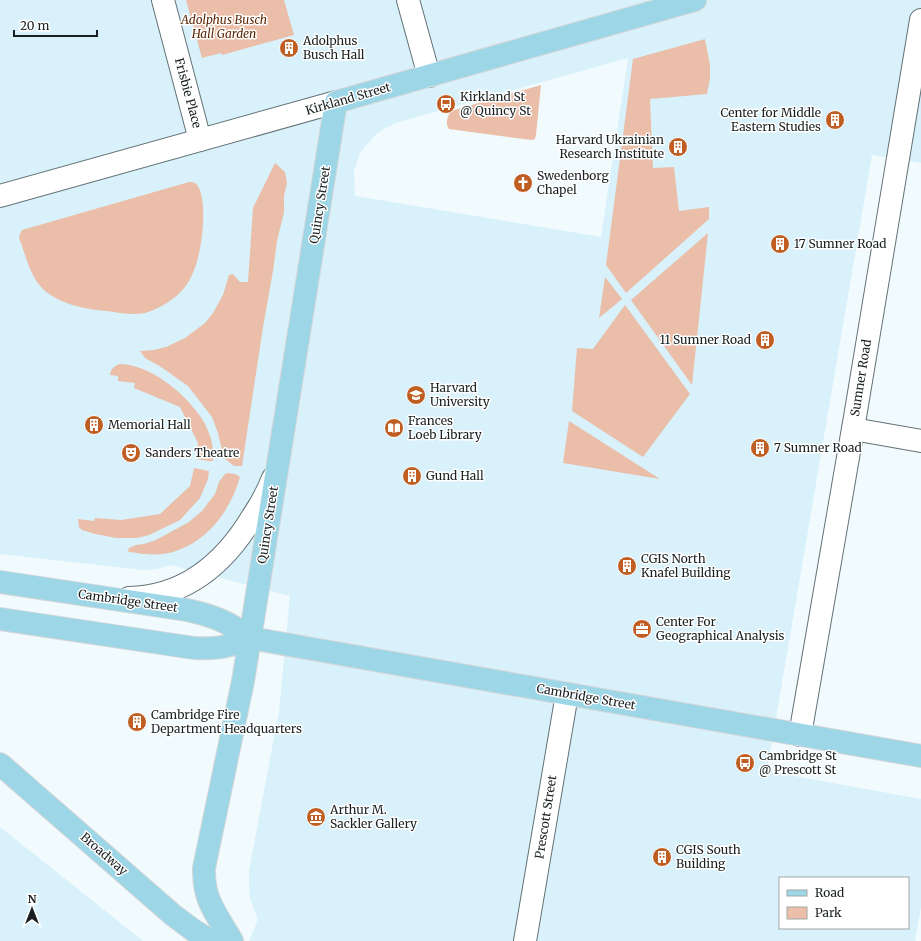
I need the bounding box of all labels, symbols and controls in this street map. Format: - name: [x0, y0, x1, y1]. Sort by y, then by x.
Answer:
- scale bar: [14, 12, 97, 38]
- park label: Adolphus Busch Hall Garden: [180, 12, 267, 41]
- text: 20 m: [20, 18, 49, 33]
- place label: Adolphus Busch Hall: [302, 33, 365, 62]
- building icon: Adolphus Busch Hall: [278, 37, 300, 59]
- street label: Frisbie Place: [172, 56, 205, 130]
- street label: Kirkland Street: [304, 79, 392, 118]
- place label: Kirkland St @ Quincy St: [460, 89, 531, 118]
- bus stop icon: Kirkland St @ Quincy St: [435, 93, 457, 115]
- place label: Center for Middle Eastern Studies: [720, 105, 821, 134]
- building icon: Center for Middle Eastern Studies: [824, 109, 846, 131]
- place label: Harvard Ukrainian Research Institute: [556, 132, 664, 161]
- building icon: Harvard Ukrainian Research Institute: [667, 136, 689, 158]
- street label: Quincy Street: [306, 165, 333, 245]
- place label: Swedenborg Chapel: [537, 168, 609, 197]
- church icon: Swedenborg Chapel: [512, 172, 534, 194]
- building icon: 17 Sumner Road: [769, 233, 791, 255]
- place label: 17 Sumner Road: [794, 236, 886, 251]
- building icon: 11 Sumner Road: [754, 329, 776, 351]
- place label: 11 Sumner Road: [660, 332, 751, 347]
- street label: Sumner Road: [847, 338, 874, 418]
- place label: Harvard University: [430, 380, 490, 409]
- school or university icon: Harvard University: [405, 384, 427, 406]
- place label: Frances Loeb Library: [408, 413, 482, 442]
- building icon: Memorial Hall: [83, 414, 105, 436]
- place label: Memorial Hall: [108, 417, 191, 432]
- library icon: Frances Loeb Library: [383, 417, 405, 439]
- building icon: 7 Sumner Road: [749, 437, 771, 459]
- place label: 7 Sumner Road: [774, 440, 862, 455]
- theatre icon: Sanders Theatre: [120, 442, 142, 464]
- place label: Sanders Theatre: [145, 445, 239, 460]
- building icon: Gund Hall: [401, 465, 423, 487]
- place label: Gund Hall: [426, 468, 484, 483]
- street label: Quincy Street: [254, 485, 281, 565]
- place label: CGIS North Knafel Building: [641, 551, 731, 580]
- building icon: CGIS North Knafel Building: [616, 555, 638, 577]
- street label: Cambridge Street: [77, 586, 179, 615]
- place label: Center For Geographical Analysis: [656, 614, 785, 643]
- office icon: Center For Geographical Analysis: [631, 618, 653, 640]
- street label: Cambridge Street: [535, 680, 637, 713]
- place label: Cambridge Fire Department Headquarters: [151, 707, 302, 736]
- building icon: Cambridge Fire Department Headquarters: [126, 711, 148, 733]
- place label: Cambridge St @ Prescott St: [759, 748, 837, 777]
- bus stop icon: Cambridge St @ Prescott St: [734, 752, 756, 774]
- street label: Prescott Street: [531, 774, 560, 860]
- place label: Arthur M. Sackler Gallery: [329, 802, 417, 831]
- museum icon: Arthur M. Sackler Gallery: [305, 806, 327, 828]
- street label: Broadway: [78, 829, 131, 878]
- place label: CGIS South Building: [676, 842, 741, 871]
- building icon: CGIS South Building: [651, 846, 673, 868]
- legend: [779, 877, 909, 929]
- text: Road: [815, 885, 844, 900]
- north arrow: [12, 889, 52, 929]
- text: N: [28, 892, 37, 906]
- text: Park: [815, 905, 842, 920]

